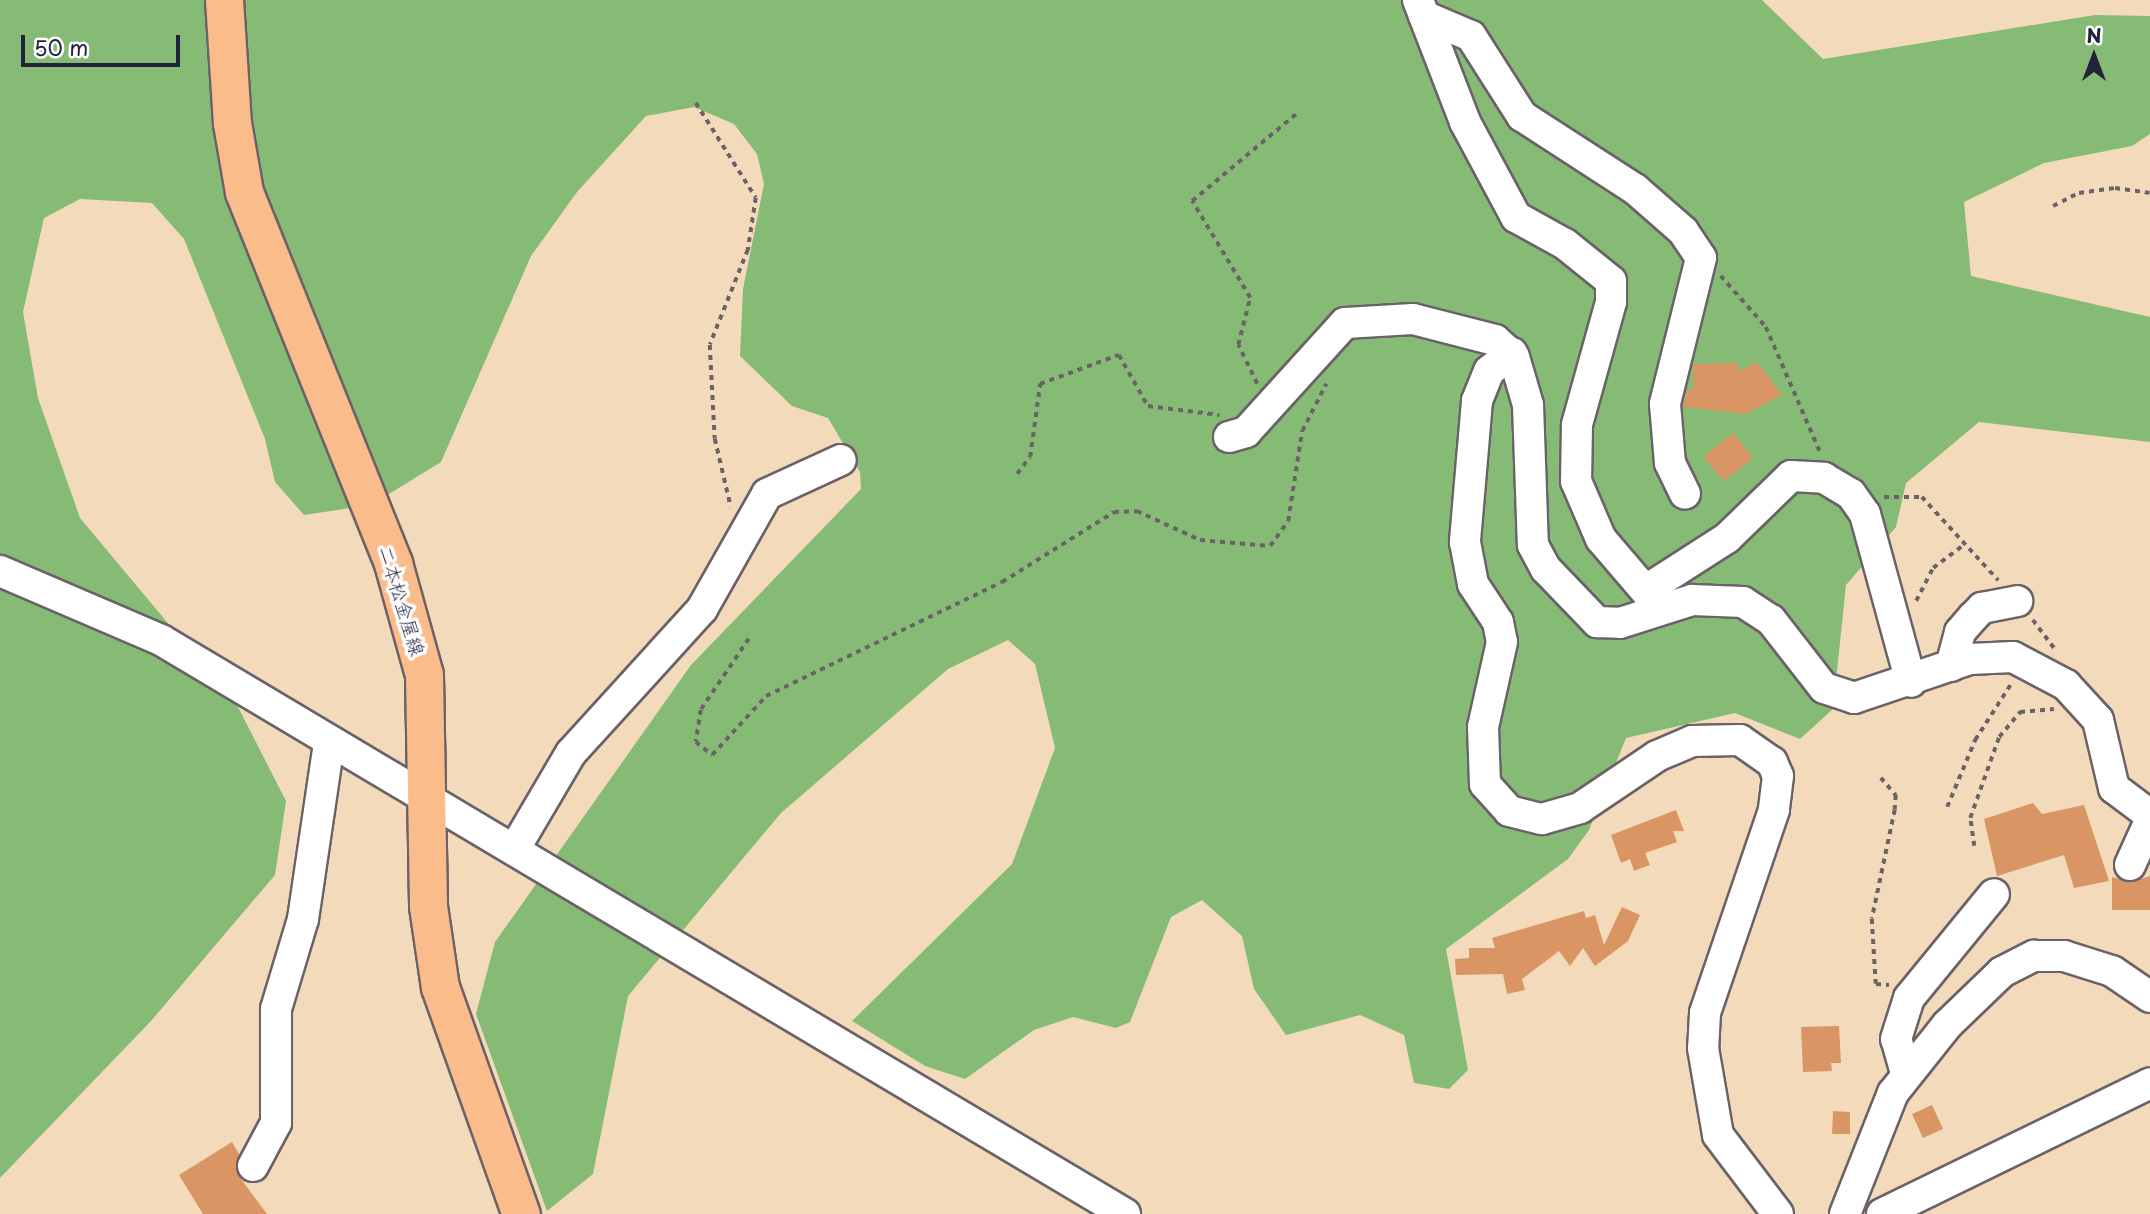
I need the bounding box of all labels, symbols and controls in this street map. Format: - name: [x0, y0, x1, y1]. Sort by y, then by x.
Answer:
- scale bar: [24, 21, 184, 65]
- north arrow: [2059, 21, 2129, 91]
- text: N: [2086, 21, 2102, 49]
- text: 50 m: [34, 31, 88, 63]
- street label: 二本松金屋線: [374, 543, 430, 659]

